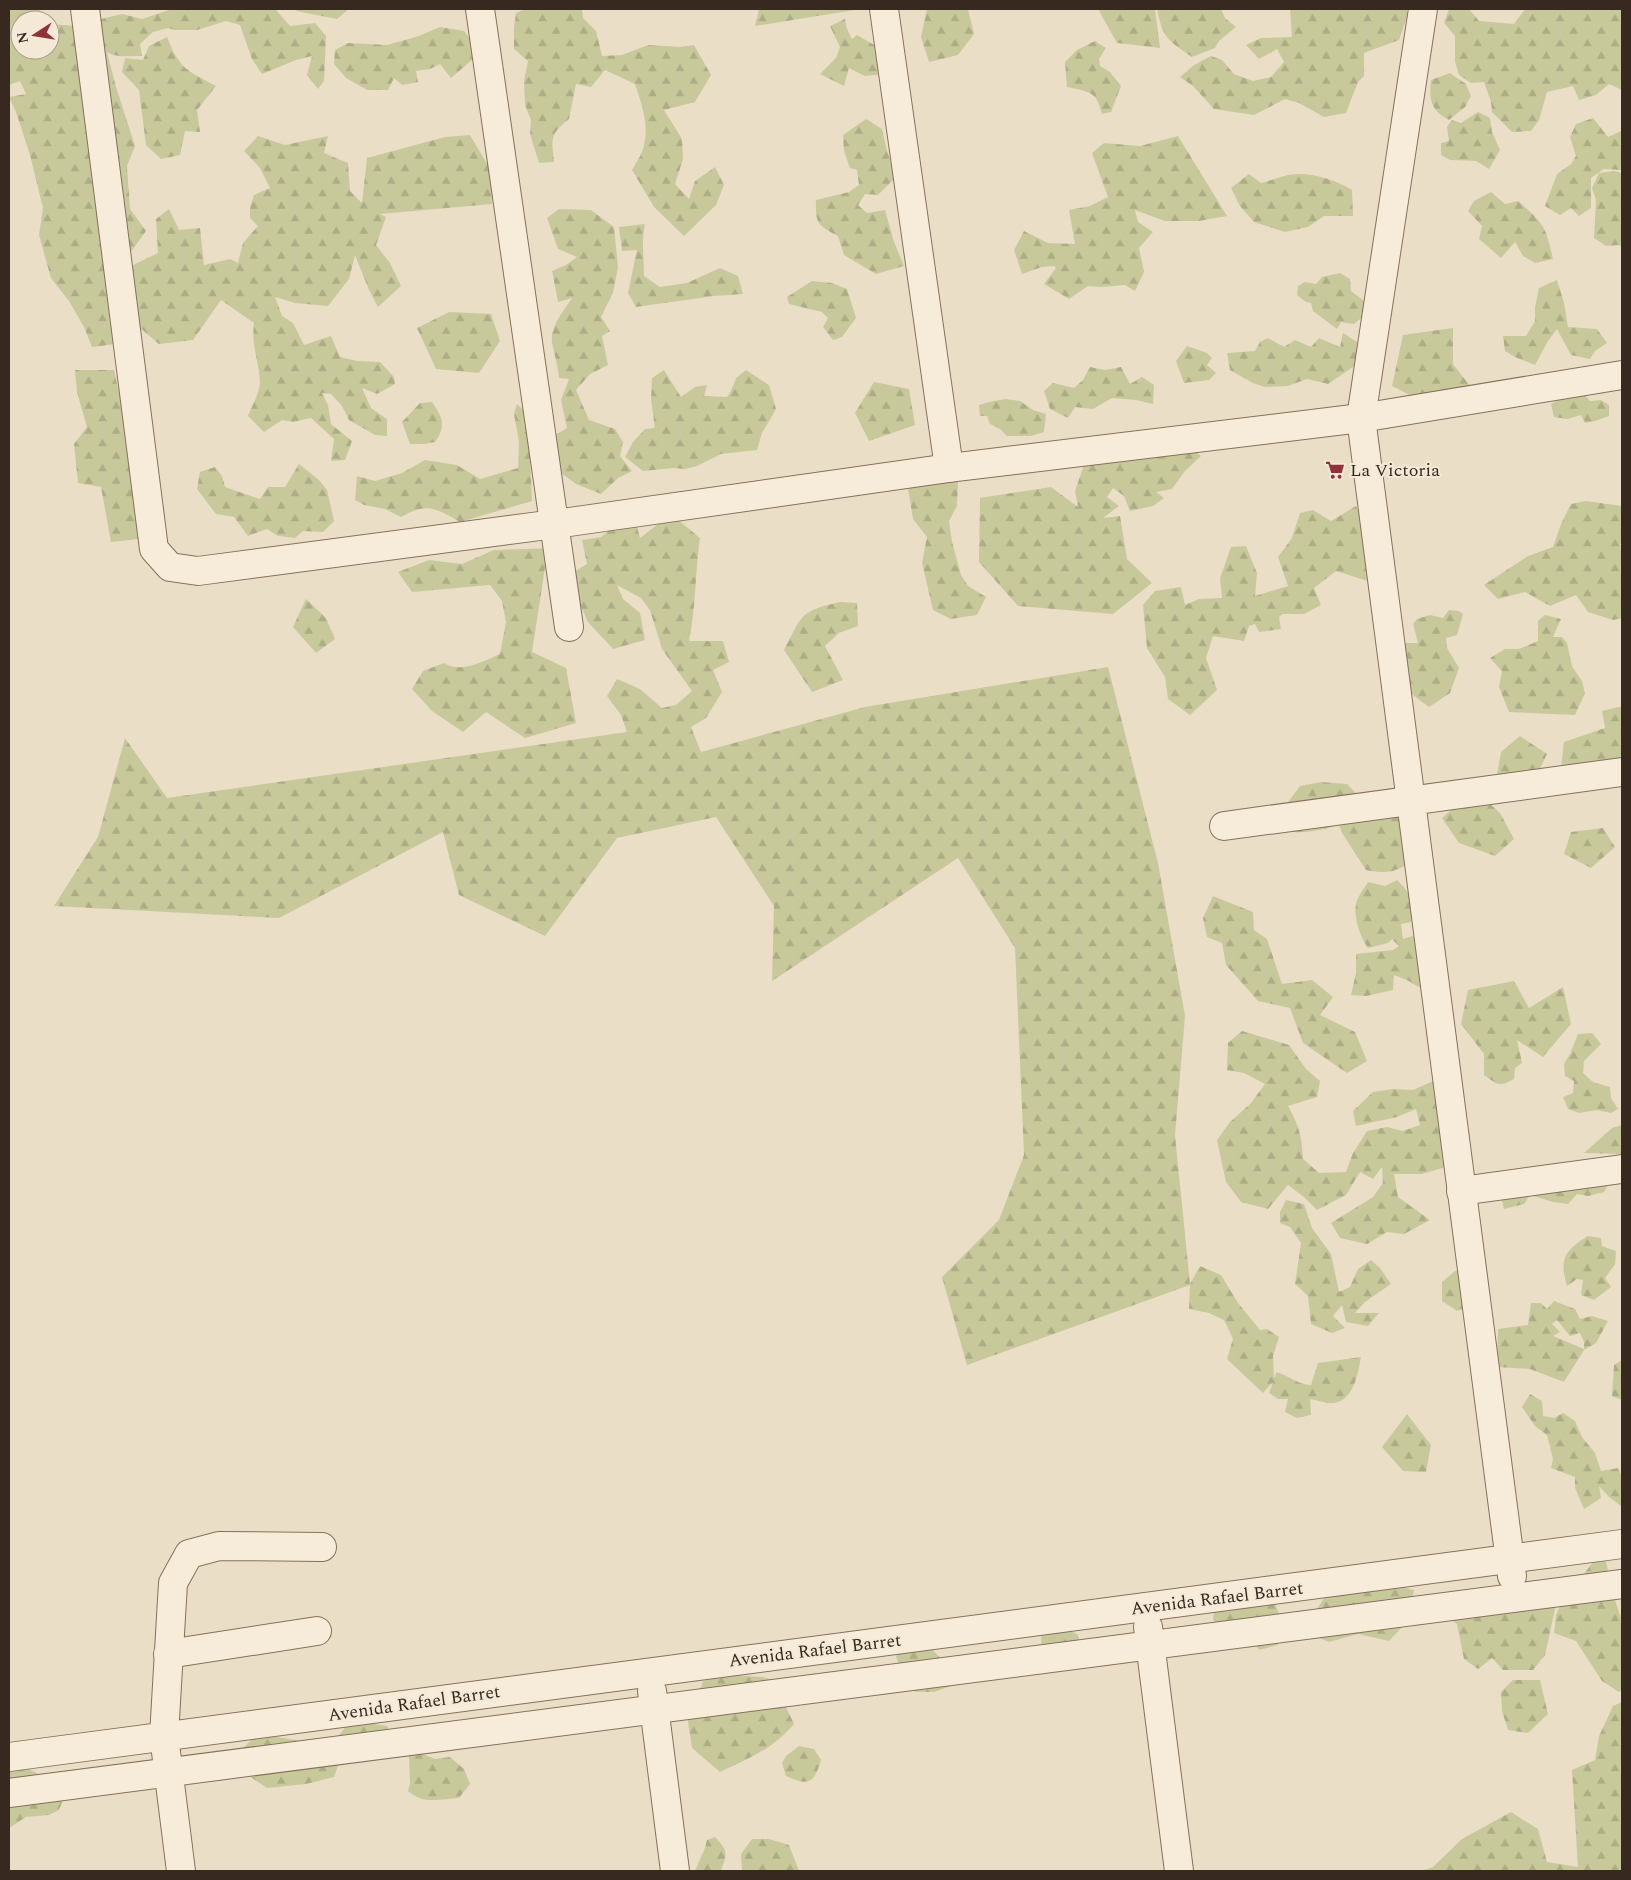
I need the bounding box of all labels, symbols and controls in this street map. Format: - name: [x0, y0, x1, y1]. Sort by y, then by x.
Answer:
- north arrow: [10, 10, 60, 60]
- text: N: [11, 30, 34, 45]
- place label: La Victoria: [1350, 457, 1440, 484]
- supermarket icon: La Victoria: [1324, 459, 1346, 481]
- street label: Avenida Rafael Barret: [1129, 1575, 1305, 1622]
- street label: Avenida Rafael Barret: [727, 1627, 903, 1674]
- street label: Avenida Rafael Barret: [326, 1678, 502, 1729]

